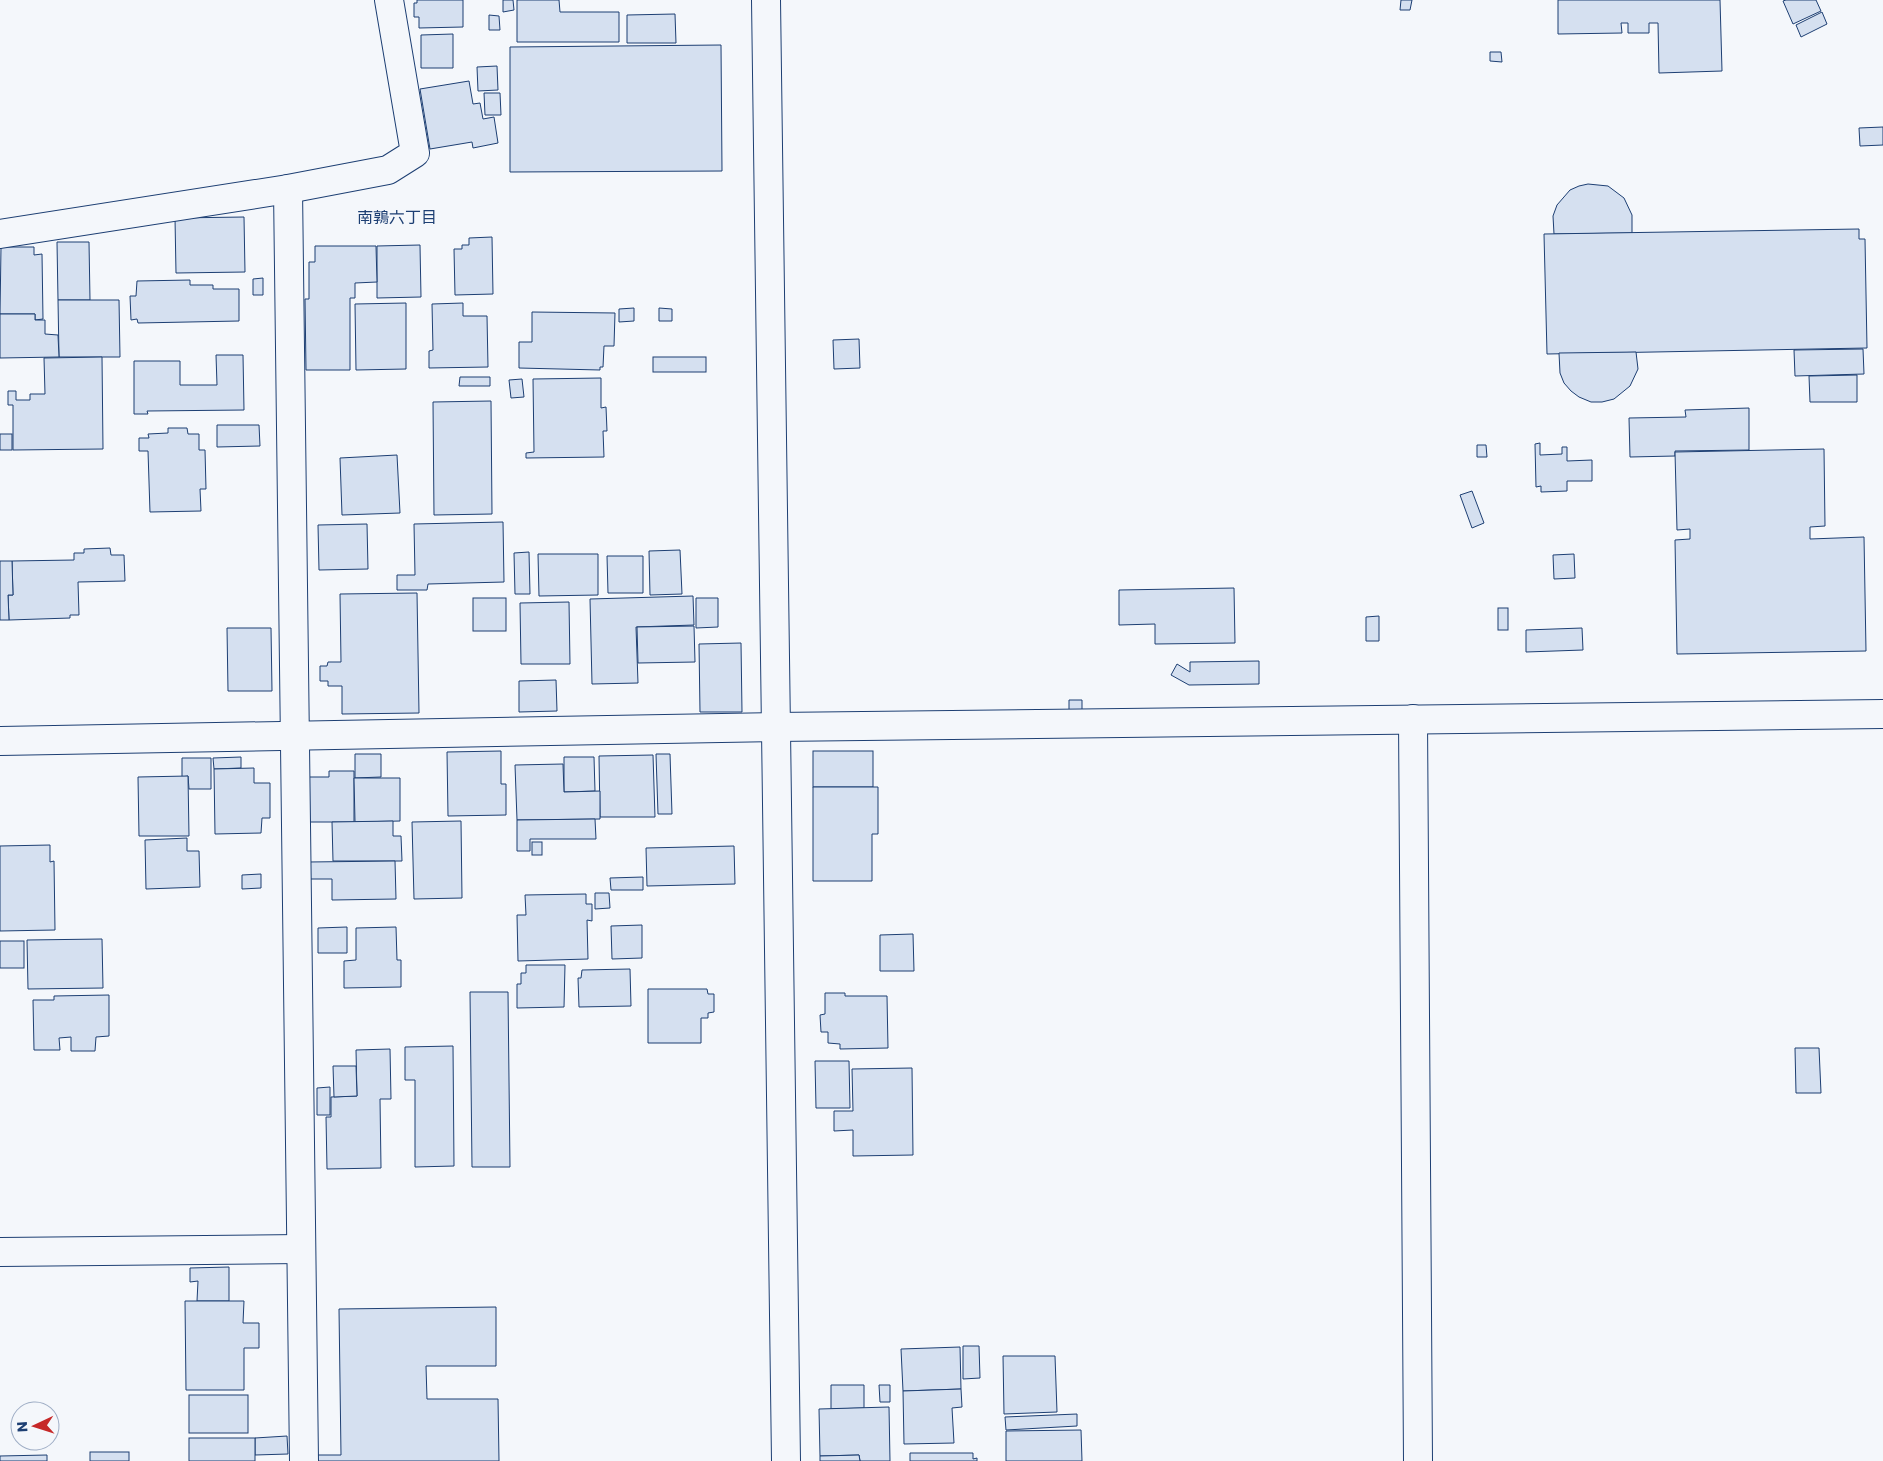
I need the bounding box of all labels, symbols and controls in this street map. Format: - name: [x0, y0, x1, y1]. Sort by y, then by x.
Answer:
- district label: 南鶉六丁目: [357, 206, 437, 229]
- north arrow: [10, 1401, 60, 1451]
- text: N: [12, 1421, 32, 1433]

